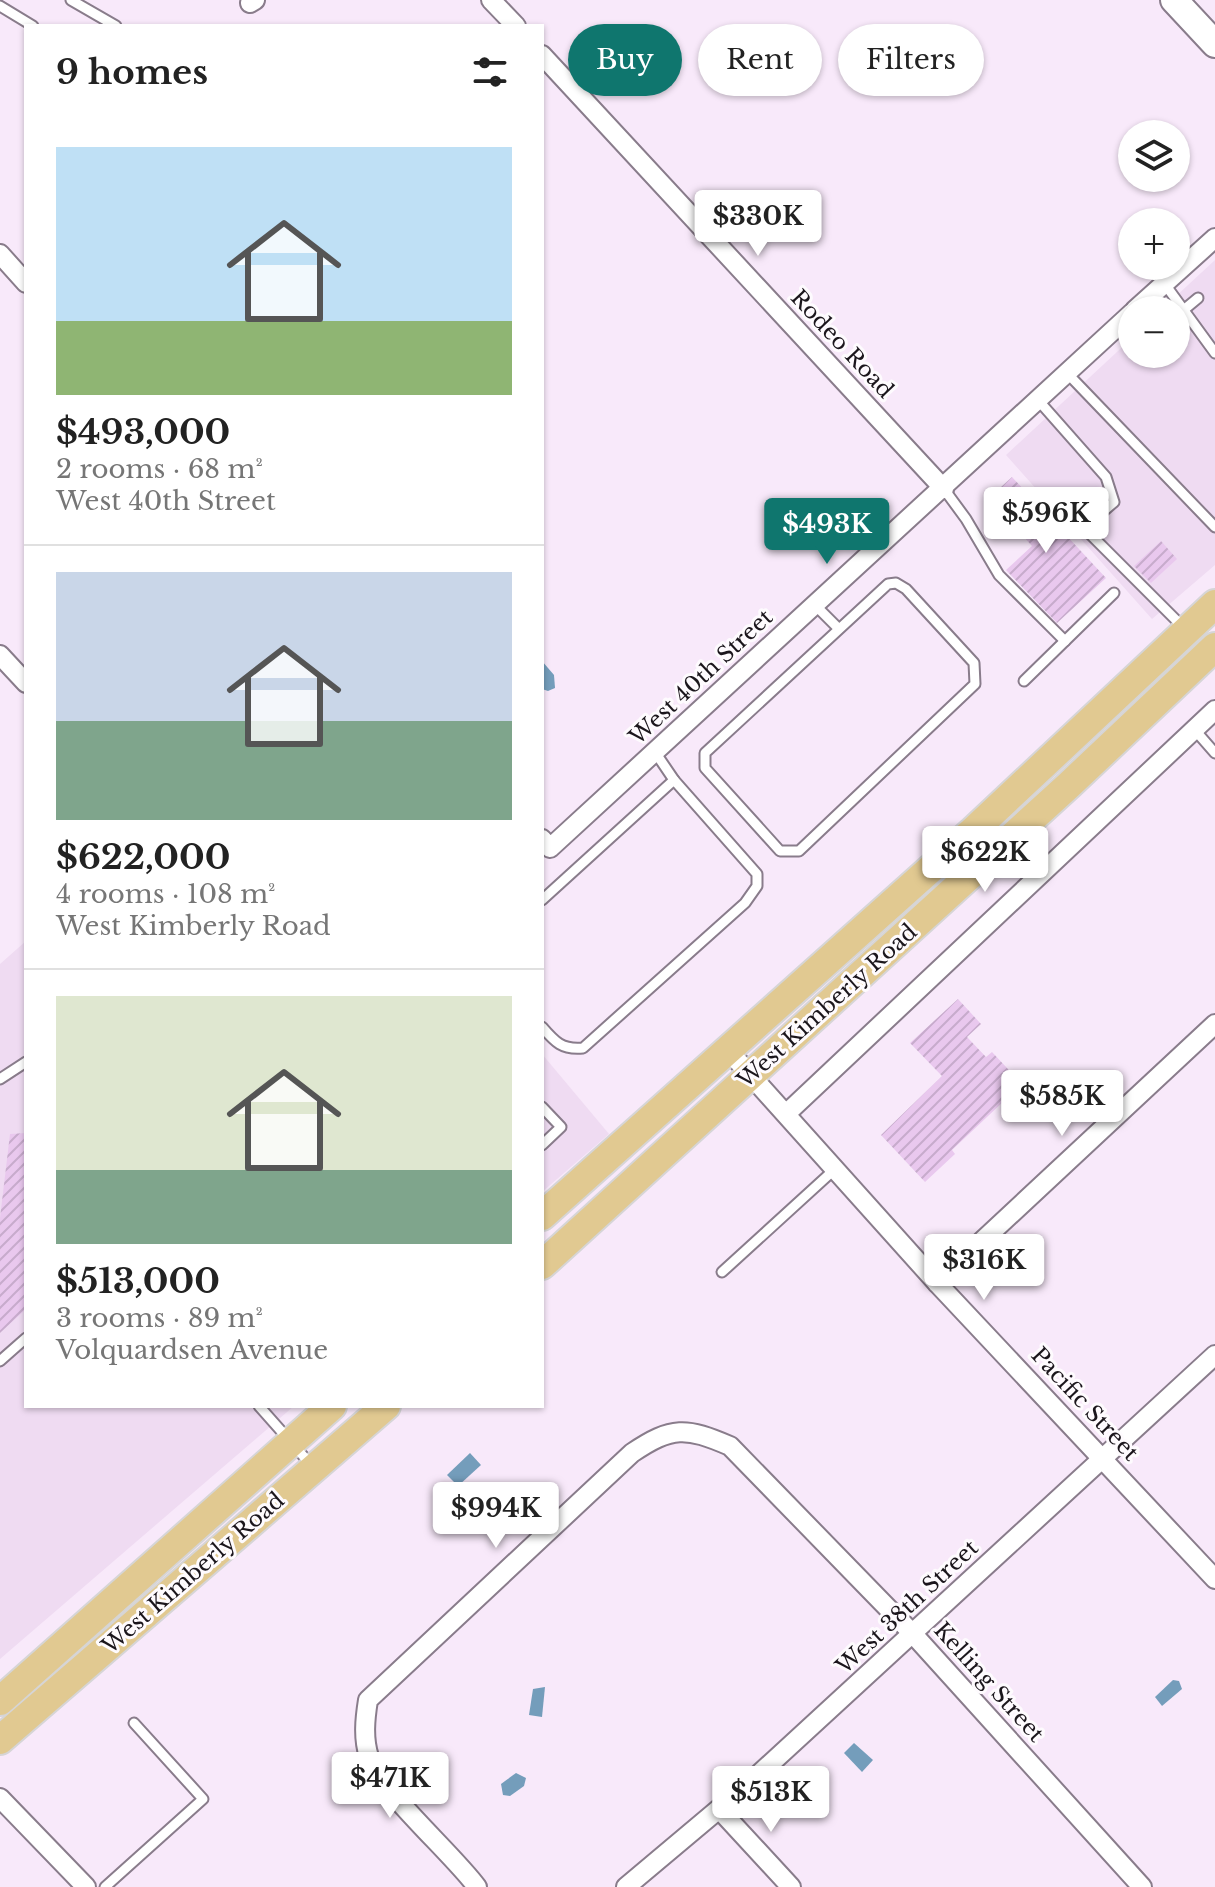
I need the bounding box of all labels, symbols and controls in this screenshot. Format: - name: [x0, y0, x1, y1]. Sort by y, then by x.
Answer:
- chip: Buy: [568, 24, 682, 96]
- chip: Rent: [698, 24, 822, 96]
- chip: Filters: [838, 24, 984, 96]
- icon: filters: [468, 50, 512, 94]
- text: 9 homes: [56, 51, 208, 93]
- map controls: [1118, 120, 1190, 368]
- button: layers: [1118, 120, 1190, 192]
- pin: $330K: [702, 190, 814, 258]
- icon: home: [212, 199, 356, 343]
- text: $330K: [713, 200, 803, 232]
- button: +: [1118, 208, 1190, 280]
- street label: Rodeo Road: [785, 284, 899, 404]
- button: −: [1118, 296, 1190, 368]
- text: $493,000: [56, 411, 230, 453]
- text: 2 rooms · 68 m²: [56, 453, 263, 485]
- text: West 40th Street: [56, 485, 276, 517]
- pin: $596K: [990, 487, 1102, 555]
- text: $596K: [1002, 497, 1090, 529]
- pin: $493K: [771, 498, 883, 566]
- text: $493K: [782, 508, 872, 540]
- street label: West 40th Street: [623, 603, 779, 751]
- icon: home: [212, 624, 356, 768]
- pin: $622K: [929, 826, 1041, 894]
- text: $622,000: [56, 836, 230, 878]
- text: $622K: [940, 836, 1030, 868]
- text: 4 rooms · 108 m²: [56, 878, 276, 910]
- text: West Kimberly Road: [56, 910, 331, 942]
- street label: West Kimberly Road: [731, 918, 922, 1094]
- icon: home: [212, 1048, 356, 1192]
- pin: $585K: [1006, 1070, 1118, 1138]
- text: $585K: [1019, 1080, 1105, 1112]
- pin: $316K: [928, 1234, 1040, 1302]
- text: $316K: [942, 1244, 1026, 1276]
- text: $513,000: [56, 1260, 220, 1302]
- text: 3 rooms · 89 m²: [56, 1302, 263, 1334]
- text: Volquardsen Avenue: [56, 1334, 328, 1366]
- street label: Pacific Street: [1026, 1342, 1145, 1467]
- pin: $994K: [440, 1482, 552, 1550]
- street label: West Kimberly Road: [96, 1486, 290, 1660]
- text: $994K: [451, 1492, 541, 1524]
- street label: West 38th Street: [830, 1534, 984, 1680]
- street label: Kelling Street: [928, 1617, 1050, 1748]
- pin: $471K: [334, 1752, 446, 1820]
- text: $471K: [350, 1762, 430, 1794]
- pin: $513K: [715, 1766, 827, 1834]
- text: $513K: [730, 1776, 812, 1808]

